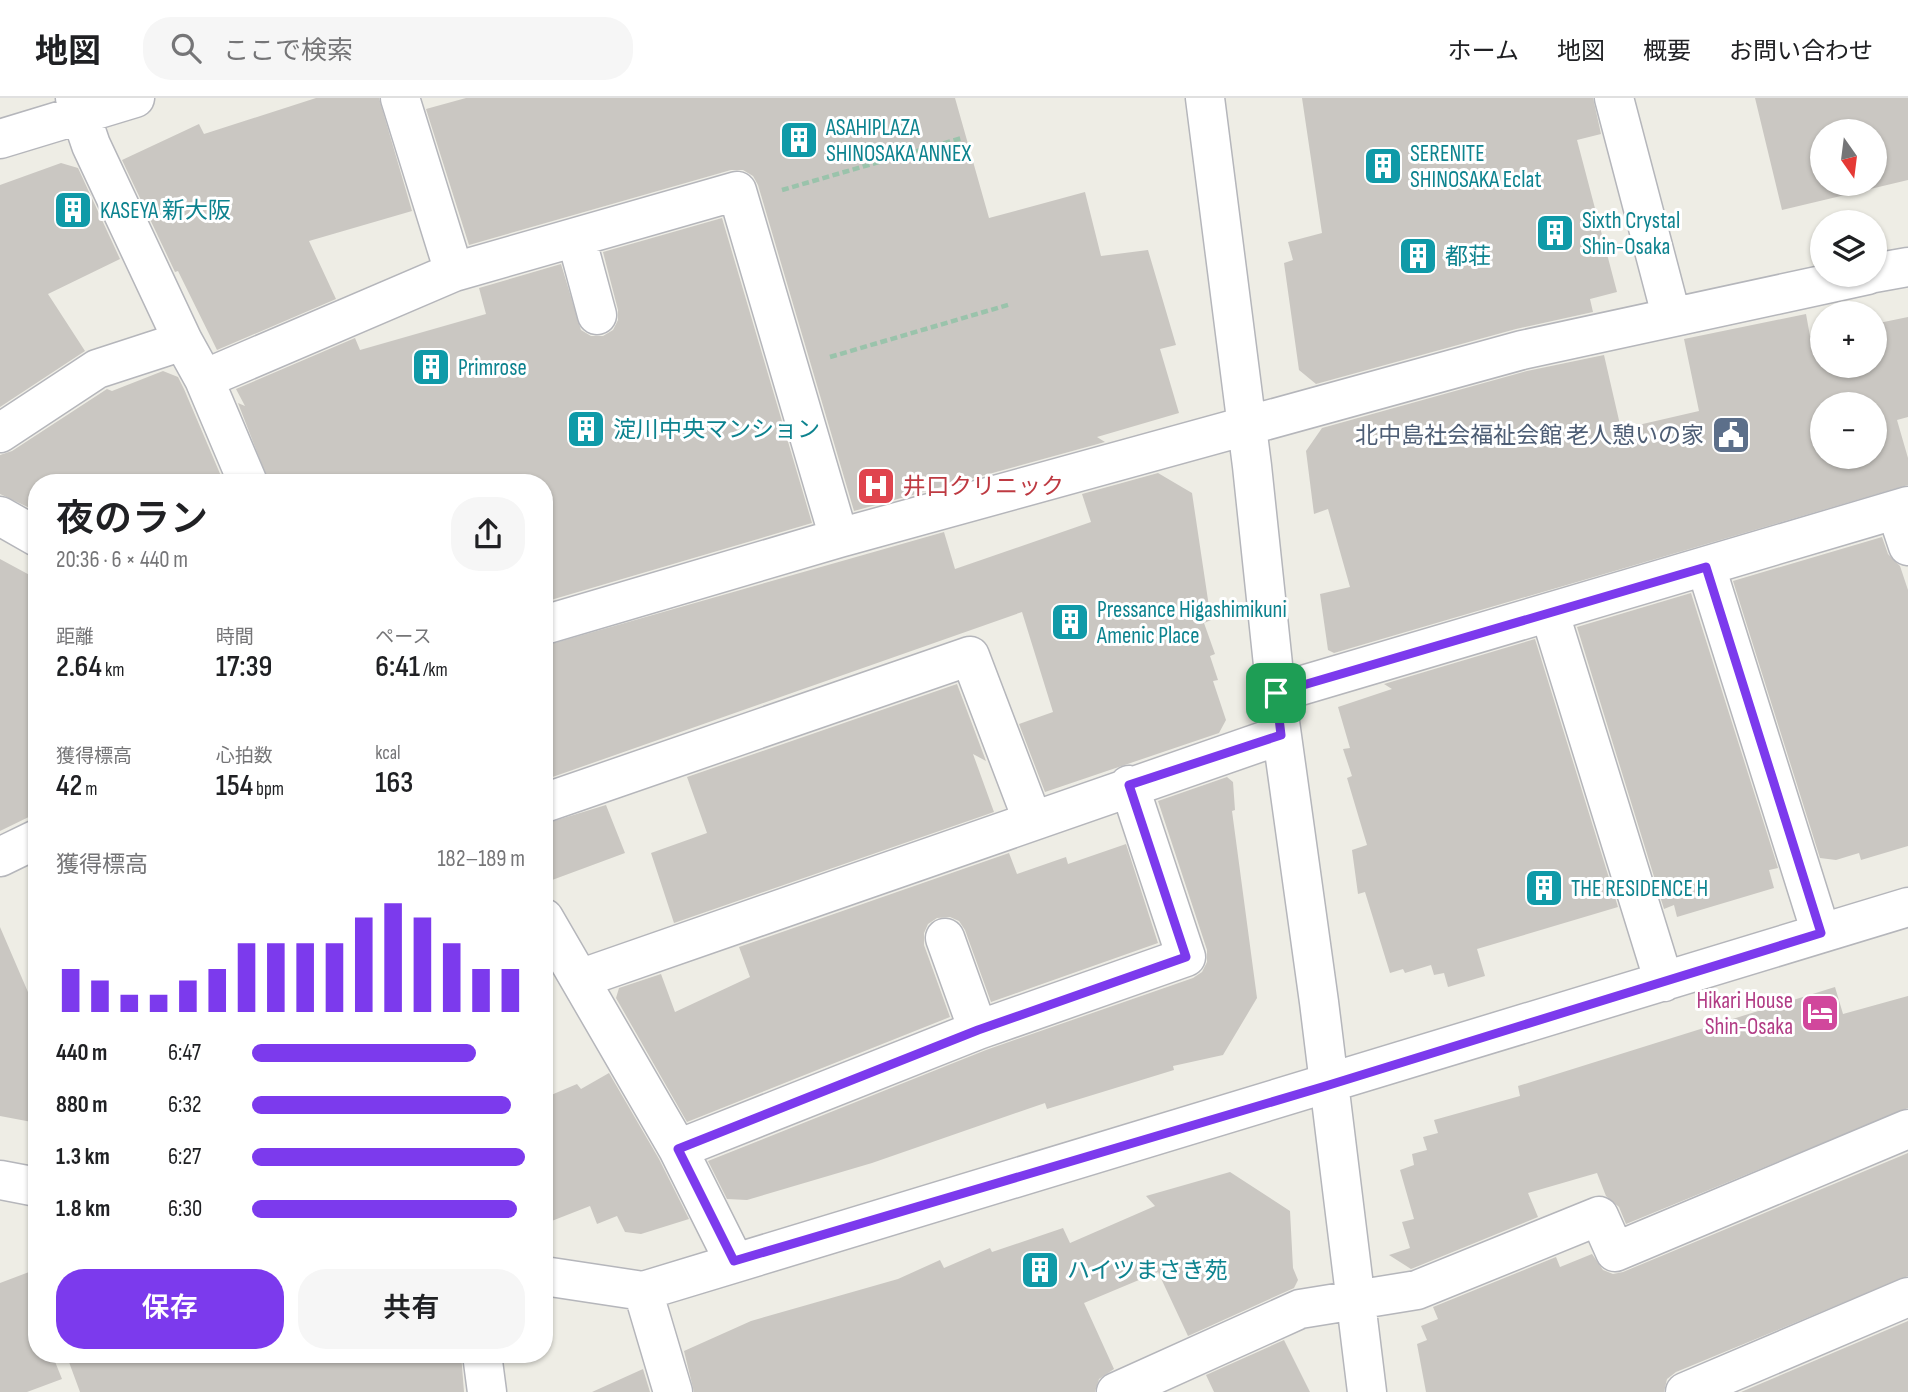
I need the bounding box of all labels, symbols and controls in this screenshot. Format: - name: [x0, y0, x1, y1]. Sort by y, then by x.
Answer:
- search box: [143, 17, 633, 80]
- icon: search: [167, 29, 205, 67]
- text: 地図: [35, 32, 101, 72]
- text: ここで検索: [223, 36, 353, 67]
- text: ホーム: [1448, 37, 1519, 66]
- text: 地図: [1557, 37, 1605, 66]
- text: 概要: [1643, 37, 1691, 66]
- text: お問い合わせ: [1729, 37, 1873, 66]
- place label: ASAHIPLAZA SHINOSAKA ANNEX: [825, 114, 972, 168]
- building icon: ASAHIPLAZA SHINOSAKA ANNEX: [778, 119, 820, 161]
- north arrow: [1810, 119, 1886, 196]
- map controls: [1810, 119, 1887, 469]
- place label: SERENITE SHINOSAKA Eclat: [1410, 140, 1541, 194]
- building icon: SERENITE SHINOSAKA Eclat: [1362, 145, 1404, 187]
- building icon: KASEYA 新大阪: [52, 189, 94, 231]
- place label: KASEYA 新大阪: [100, 197, 231, 225]
- place label: Sixth Crystal Shin-Osaka: [1582, 207, 1680, 261]
- button: layers: [1810, 210, 1887, 287]
- building icon: Sixth Crystal Shin-Osaka: [1534, 212, 1576, 254]
- building icon: 都荘: [1397, 235, 1439, 277]
- place label: 都荘: [1445, 243, 1491, 271]
- button: +: [1810, 301, 1887, 378]
- building icon: Primrose: [410, 346, 452, 388]
- place label: Primrose: [458, 354, 527, 382]
- button: −: [1810, 392, 1887, 469]
- building icon: 淀川中央マンション: [565, 408, 607, 450]
- public building icon: 北中島社会福祉会館 老人憩いの家: [1710, 414, 1752, 456]
- place label: 淀川中央マンション: [613, 416, 820, 444]
- place label: 北中島社会福祉会館 老人憩いの家: [1355, 422, 1704, 450]
- hospital icon: 井口クリニック: [855, 465, 897, 507]
- place label: 井口クリニック: [903, 473, 1064, 501]
- text: 夜のラン: [56, 497, 208, 542]
- button: share: [451, 497, 525, 571]
- text: 20:36 · 6 × 440 m: [56, 546, 188, 574]
- place label: Pressance Higashimikuni Amenic Place: [1096, 596, 1287, 650]
- building icon: Pressance Higashimikuni Amenic Place: [1049, 601, 1091, 643]
- text: 距離: [56, 626, 94, 649]
- text: 時間: [216, 626, 254, 649]
- text: ペース: [375, 626, 431, 649]
- text: 2.64: [56, 649, 102, 685]
- text: 17:39: [216, 649, 272, 685]
- text: 6:41: [375, 649, 420, 685]
- text: km: [102, 659, 125, 682]
- text: /km: [420, 659, 448, 682]
- pin: [1246, 663, 1306, 723]
- icon: arrive: [1257, 674, 1295, 712]
- text: kcal: [375, 742, 400, 765]
- text: 獲得標高: [56, 745, 132, 768]
- text: 心拍数: [216, 745, 273, 768]
- text: 163: [375, 765, 413, 801]
- text: 42: [56, 768, 82, 804]
- text: 154: [216, 768, 253, 804]
- text: m: [82, 778, 98, 801]
- text: bpm: [253, 778, 284, 801]
- text: 182–189 m: [438, 845, 525, 873]
- text: 獲得標高: [56, 851, 148, 879]
- building icon: THE RESIDENCE H: [1523, 867, 1565, 909]
- place label: THE RESIDENCE H: [1571, 875, 1708, 903]
- place label: Hikari House Shin-Osaka: [1697, 987, 1793, 1041]
- hotel icon: Hikari House Shin-Osaka: [1799, 992, 1841, 1034]
- text: 440 m: [56, 1039, 107, 1067]
- text: 6:47: [168, 1039, 201, 1067]
- text: 880 m: [56, 1091, 108, 1119]
- text: 6:32: [168, 1091, 202, 1119]
- text: 1.3 km: [56, 1143, 110, 1171]
- text: 6:27: [168, 1143, 201, 1171]
- text: 1.8 km: [56, 1195, 110, 1223]
- text: 6:30: [168, 1195, 202, 1223]
- building icon: ハイツまさき苑: [1019, 1249, 1061, 1291]
- place label: ハイツまさき苑: [1067, 1257, 1228, 1285]
- button: 保存: [56, 1269, 284, 1349]
- button: 共有: [298, 1269, 525, 1349]

